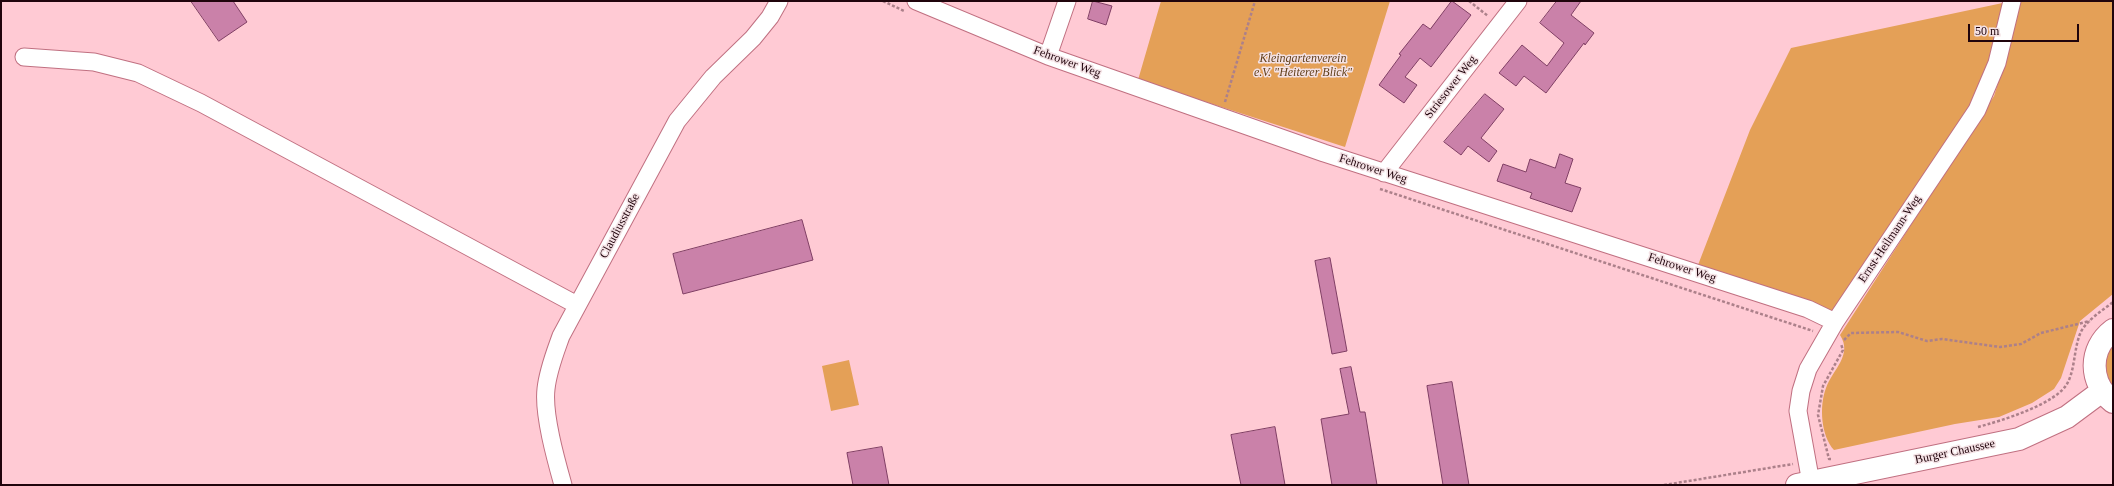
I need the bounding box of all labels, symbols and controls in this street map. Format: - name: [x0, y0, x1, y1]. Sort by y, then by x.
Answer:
- scale bar: [1970, 16, 2081, 42]
- text: 50 m: [1975, 24, 1999, 38]
- street label: Fehrower Weg: [1031, 43, 1103, 81]
- park label: Kleingartenverein e.V. "Heiterer Blick": [1254, 52, 1352, 80]
- street label: Striesower Weg: [1422, 53, 1480, 121]
- street label: Fehrower Weg: [1337, 151, 1409, 187]
- street label: Claudiusstraße: [597, 191, 643, 261]
- street label: Ernst-Heilmann-Weg: [1855, 193, 1925, 285]
- street label: Fehrower Weg: [1646, 250, 1718, 286]
- street label: Burger Chaussee: [1914, 436, 1996, 468]

